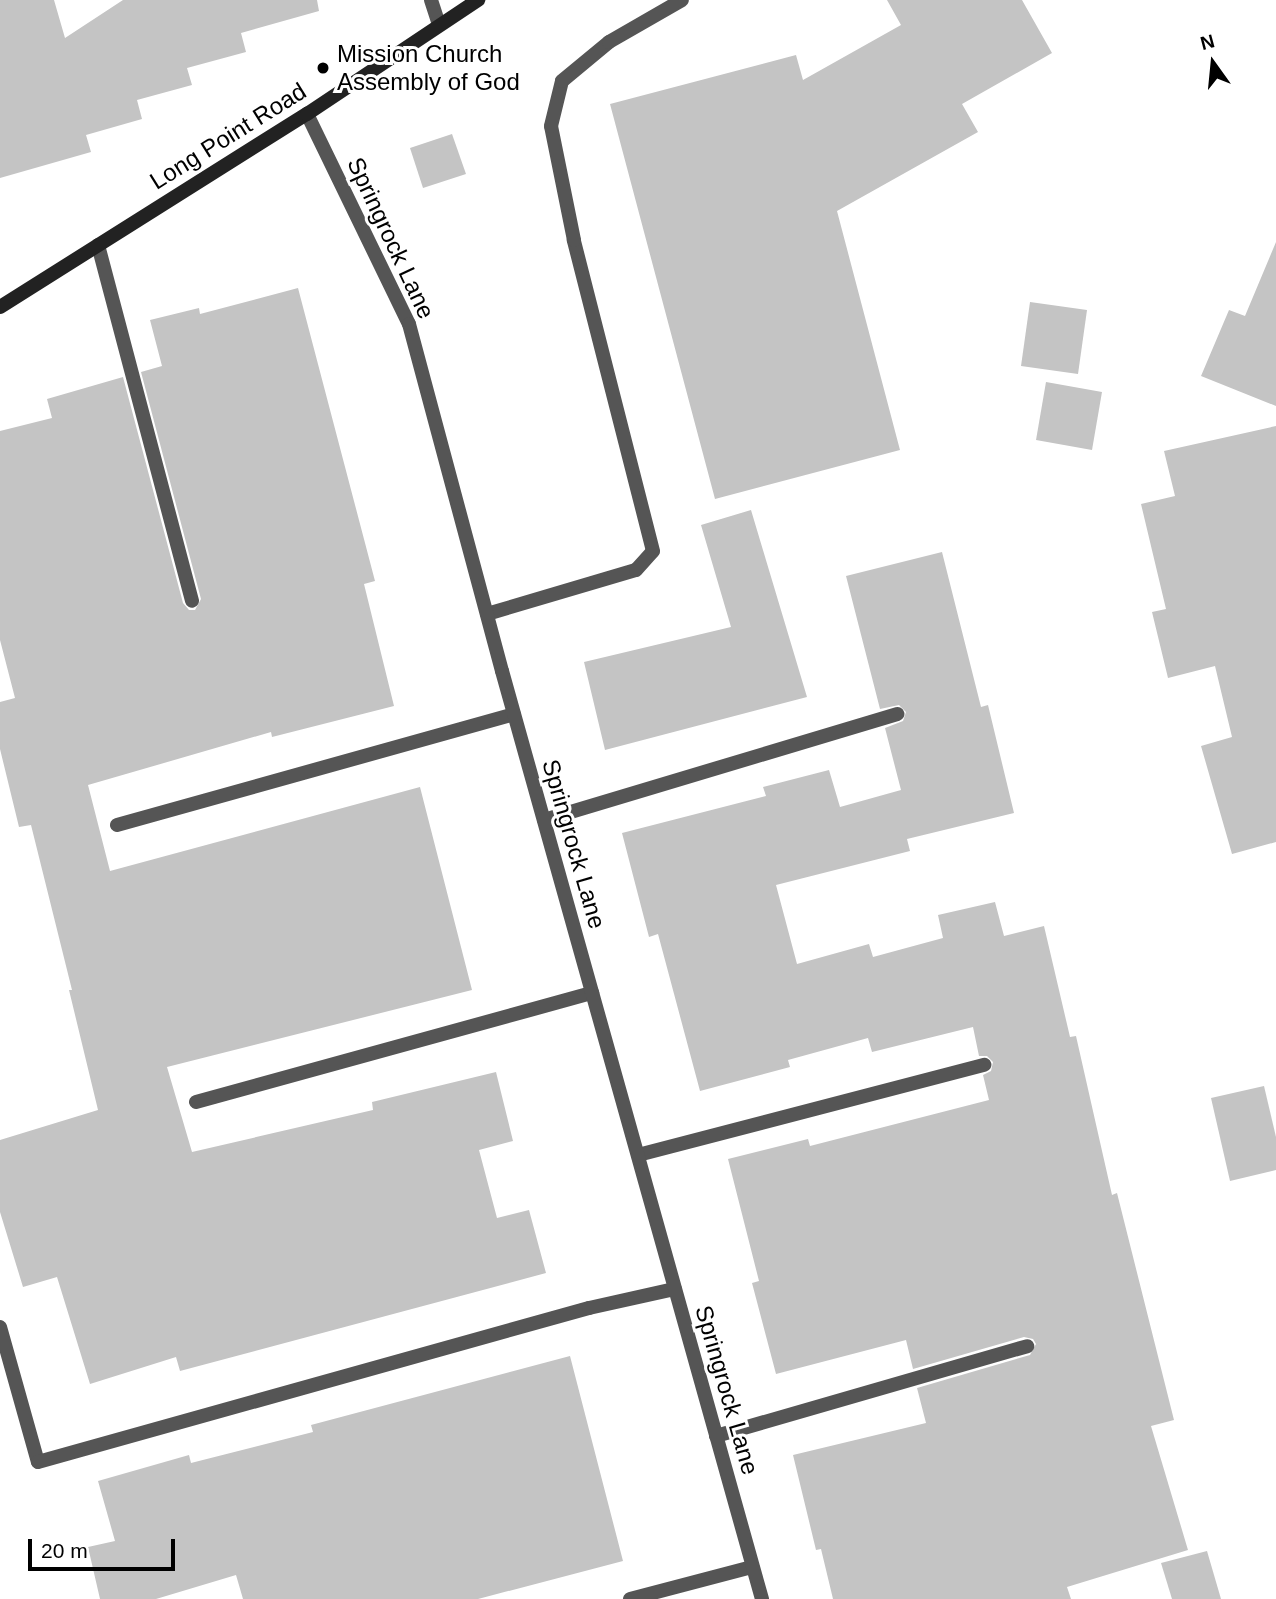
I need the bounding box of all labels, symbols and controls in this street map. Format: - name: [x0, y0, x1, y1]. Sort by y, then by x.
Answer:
- north arrow: [1178, 28, 1248, 98]
- text: N: [1198, 30, 1217, 54]
- place label: Mission Church Assembly of God: [337, 40, 520, 96]
- marker: Mission Church Assembly of God: [315, 60, 331, 76]
- street label: Long Point Road: [145, 76, 311, 196]
- street label: Springrock Lane: [341, 153, 441, 323]
- street label: Springrock Lane: [536, 756, 612, 932]
- street label: Springrock Lane: [689, 1302, 765, 1478]
- scale bar: [32, 1526, 178, 1570]
- text: 20 m: [41, 1539, 88, 1562]

